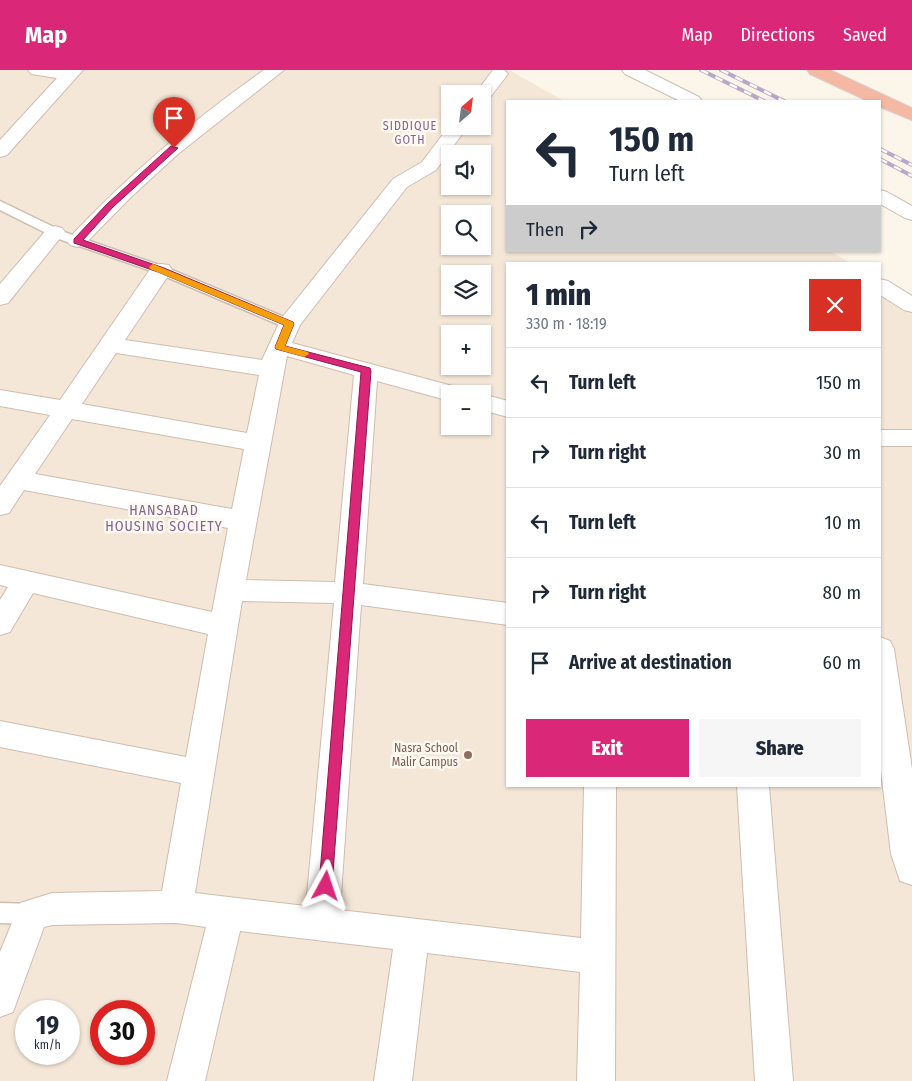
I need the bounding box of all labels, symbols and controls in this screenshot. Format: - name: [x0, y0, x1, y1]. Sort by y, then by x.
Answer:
- text: Map: [25, 21, 67, 49]
- text: Map: [681, 24, 713, 46]
- text: Directions: [741, 24, 815, 46]
- text: Saved: [843, 24, 887, 46]
- north arrow: [441, 85, 491, 135]
- map controls: [441, 85, 491, 435]
- pin: [153, 97, 195, 148]
- icon: arrive: [160, 104, 188, 132]
- text: 150 m: [609, 118, 694, 160]
- district label: SIDDIQUE GOTH: [383, 119, 437, 147]
- icon: left: [526, 120, 591, 185]
- button: sound: [441, 145, 491, 195]
- text: Turn left: [609, 160, 685, 187]
- button: search: [441, 205, 491, 255]
- icon: right: [574, 215, 602, 243]
- text: Then: [526, 218, 564, 241]
- button: layers: [441, 265, 491, 315]
- text: 1 min: [526, 277, 591, 313]
- button: close: [809, 279, 861, 331]
- text: 330 m · 18:19: [526, 314, 607, 333]
- button: +: [441, 325, 491, 375]
- icon: left: [526, 369, 554, 397]
- text: Turn left: [569, 371, 636, 394]
- text: 150 m: [816, 371, 861, 394]
- button: −: [441, 385, 491, 435]
- icon: right: [526, 439, 554, 467]
- text: Turn right: [569, 441, 646, 464]
- text: 30 m: [823, 441, 861, 464]
- district label: HANSABAD HOUSING SOCIETY: [105, 502, 223, 535]
- icon: left: [526, 509, 554, 537]
- text: Turn left: [569, 511, 636, 534]
- text: 10 m: [825, 511, 861, 534]
- icon: right: [526, 579, 554, 607]
- text: Turn right: [569, 581, 646, 604]
- text: 80 m: [823, 581, 861, 604]
- icon: arrive: [526, 649, 554, 677]
- text: Arrive at destination: [569, 651, 732, 674]
- text: 60 m: [823, 651, 861, 674]
- button: Exit: [526, 719, 689, 777]
- button: Share: [699, 719, 861, 777]
- place label: Nasra School Malir Campus: [392, 741, 458, 769]
- marker: Nasra School Malir Campus: [462, 749, 474, 761]
- position arrow: [299, 859, 351, 911]
- speed limit sign: 30: [90, 1000, 155, 1065]
- text: 19: [36, 1011, 59, 1041]
- text: km/h: [34, 1038, 61, 1052]

